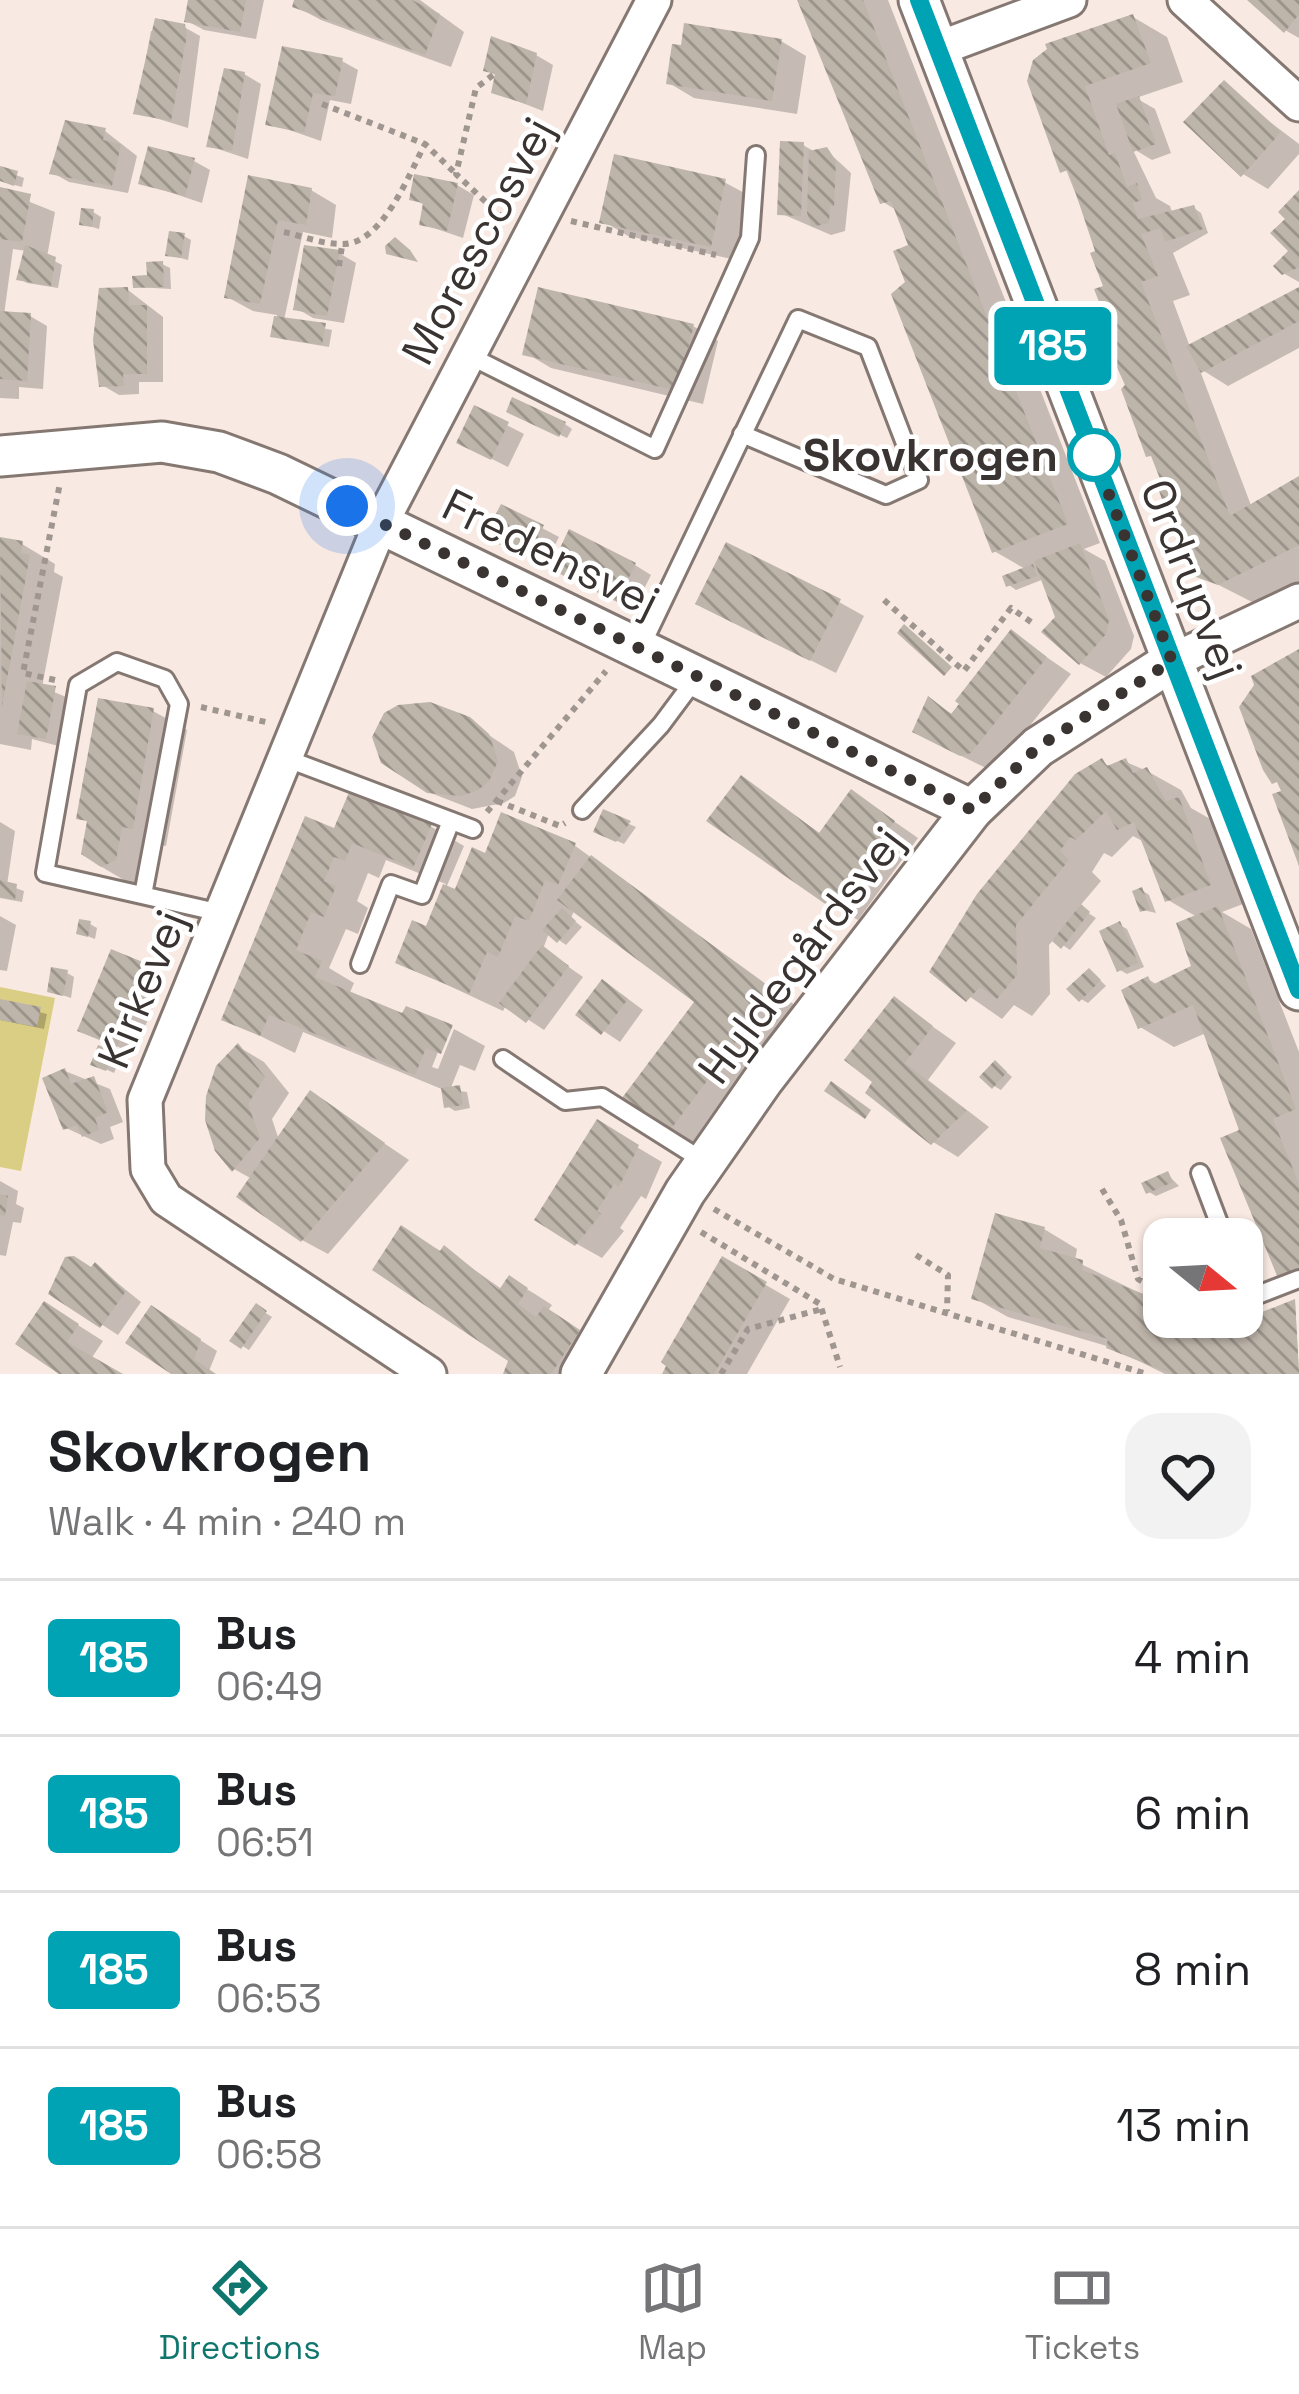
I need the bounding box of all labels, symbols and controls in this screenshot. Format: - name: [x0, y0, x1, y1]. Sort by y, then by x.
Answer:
- street label: Morescosvej: [389, 108, 567, 374]
- line badge: 185: [984, 307, 1122, 385]
- text: 185: [1018, 319, 1088, 372]
- place label: Skovkrogen: [803, 427, 1058, 484]
- marker: Skovkrogen: [1069, 430, 1119, 480]
- street label: Ordrupvej: [1128, 471, 1256, 687]
- your location: [317, 476, 377, 536]
- street label: Fredensvej: [433, 476, 669, 630]
- street label: Hyldegårdsvej: [686, 815, 916, 1095]
- street label: Kirkevej: [85, 902, 199, 1076]
- north arrow: [1143, 1218, 1263, 1338]
- map controls: [1143, 1218, 1263, 1338]
- button: heart: [1125, 1413, 1251, 1539]
- text: Skovkrogen: [48, 1415, 371, 1488]
- text: Walk · 4 min · 240 m: [48, 1497, 406, 1546]
- text: Bus: [216, 1605, 297, 1662]
- text: 4 min: [1134, 1629, 1251, 1686]
- text: 185: [79, 1631, 149, 1684]
- text: 06:49: [216, 1662, 323, 1711]
- text: Bus: [216, 1761, 297, 1818]
- text: 6 min: [1135, 1785, 1251, 1842]
- text: 185: [79, 1787, 149, 1840]
- text: 06:51: [216, 1818, 314, 1867]
- text: Bus: [216, 1917, 297, 1974]
- text: 8 min: [1134, 1941, 1251, 1998]
- text: 185: [79, 1943, 149, 1996]
- text: 06:53: [216, 1974, 322, 2023]
- text: Bus: [216, 2073, 297, 2130]
- text: 13 min: [1116, 2097, 1251, 2154]
- text: 185: [79, 2099, 149, 2152]
- text: 06:58: [216, 2130, 322, 2179]
- tab: Directions: [159, 2255, 321, 2369]
- tab: Map: [638, 2255, 707, 2369]
- tab: Tickets: [1025, 2255, 1140, 2369]

